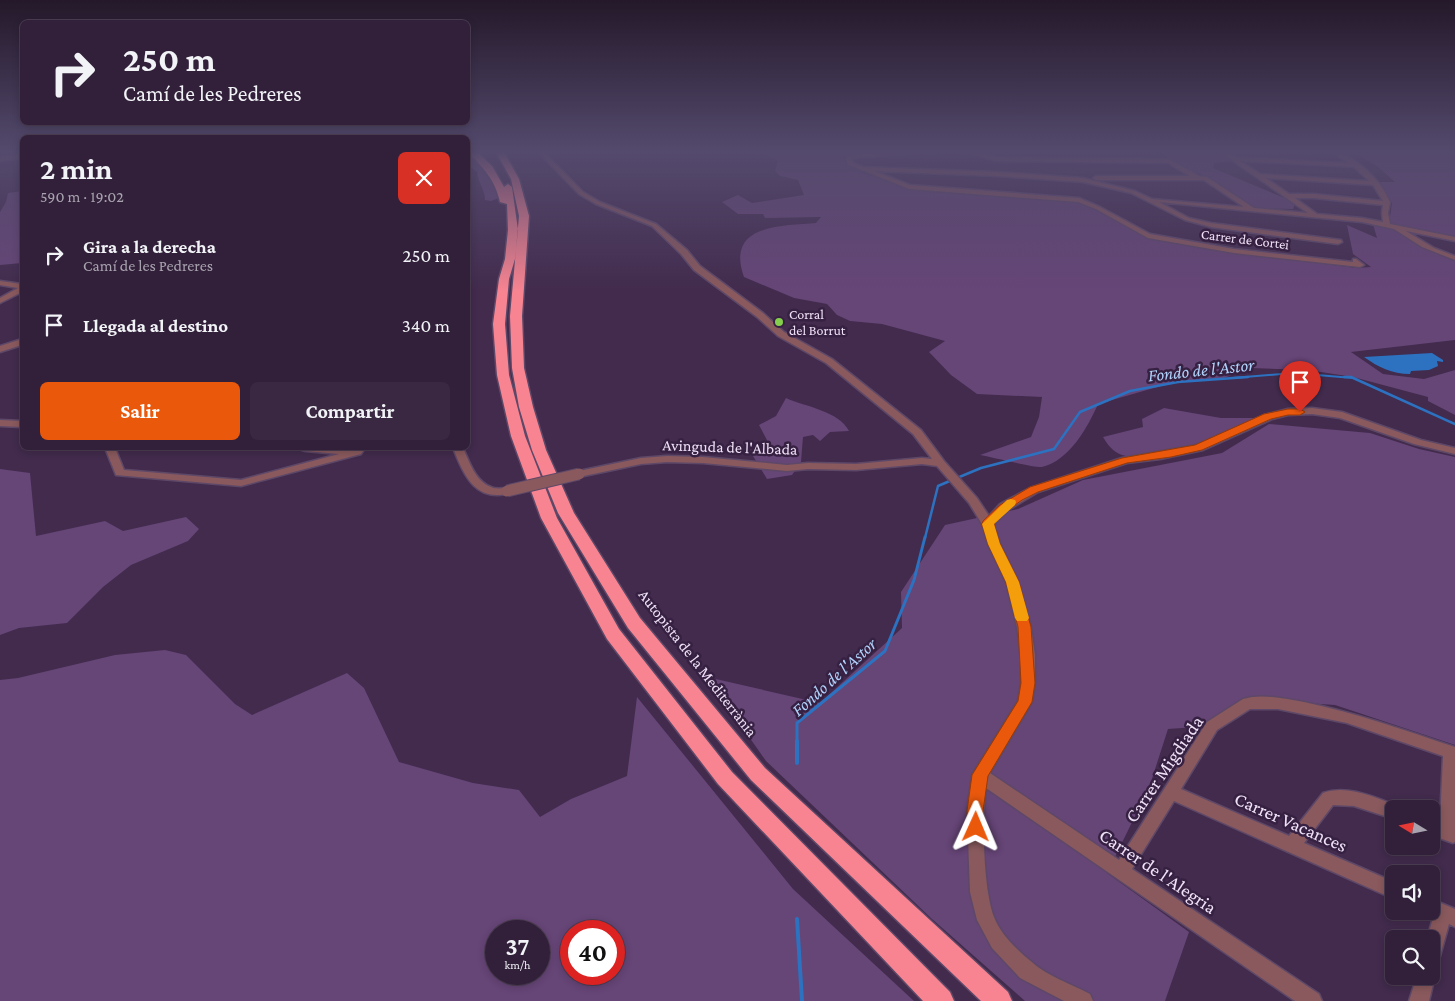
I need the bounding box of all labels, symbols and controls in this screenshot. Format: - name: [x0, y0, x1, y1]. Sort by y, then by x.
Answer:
- icon: right: [40, 40, 105, 105]
- text: 250 m: [123, 40, 216, 79]
- text: Camí de les Pedreres: [123, 81, 302, 106]
- text: 2 min: [40, 152, 112, 185]
- button: close: [398, 152, 450, 204]
- text: 590 m · 19:02: [40, 188, 124, 205]
- street label: Carrer de Cortei: [1200, 226, 1290, 252]
- text: Gira a la derecha: [83, 236, 216, 257]
- icon: right: [40, 241, 68, 269]
- text: 250 m: [402, 245, 450, 266]
- text: Camí de les Pedreres: [83, 257, 213, 274]
- place label: Corral del Borrut: [789, 306, 846, 338]
- icon: arrive: [40, 311, 68, 339]
- text: Llegada al destino: [83, 315, 228, 336]
- text: 340 m: [402, 315, 450, 336]
- marker: Corral del Borrut: [773, 316, 785, 328]
- water label: Fondo de l'Astor: [1147, 354, 1256, 386]
- pin: [1279, 361, 1321, 412]
- icon: arrive: [1286, 368, 1314, 396]
- button: Salir: [40, 382, 240, 440]
- button: Compartir: [250, 382, 450, 440]
- street label: Avinguda de l'Albada: [662, 436, 798, 459]
- street label: Autopista de la Mediterrània: [635, 586, 761, 741]
- water label: Fondo de l'Astor: [788, 633, 881, 720]
- street label: Carrer Migdiada: [1121, 712, 1208, 826]
- street label: Carrer Vacances: [1231, 788, 1351, 856]
- position arrow: [949, 800, 1001, 852]
- north arrow: [1385, 800, 1440, 855]
- map controls: [1385, 800, 1440, 985]
- street label: Carrer de l'Alegria: [1095, 824, 1221, 918]
- button: sound: [1385, 865, 1440, 920]
- speed limit sign: 40: [560, 920, 625, 985]
- button: search: [1385, 930, 1440, 985]
- text: 37: [506, 933, 529, 960]
- text: km/h: [505, 958, 530, 972]

